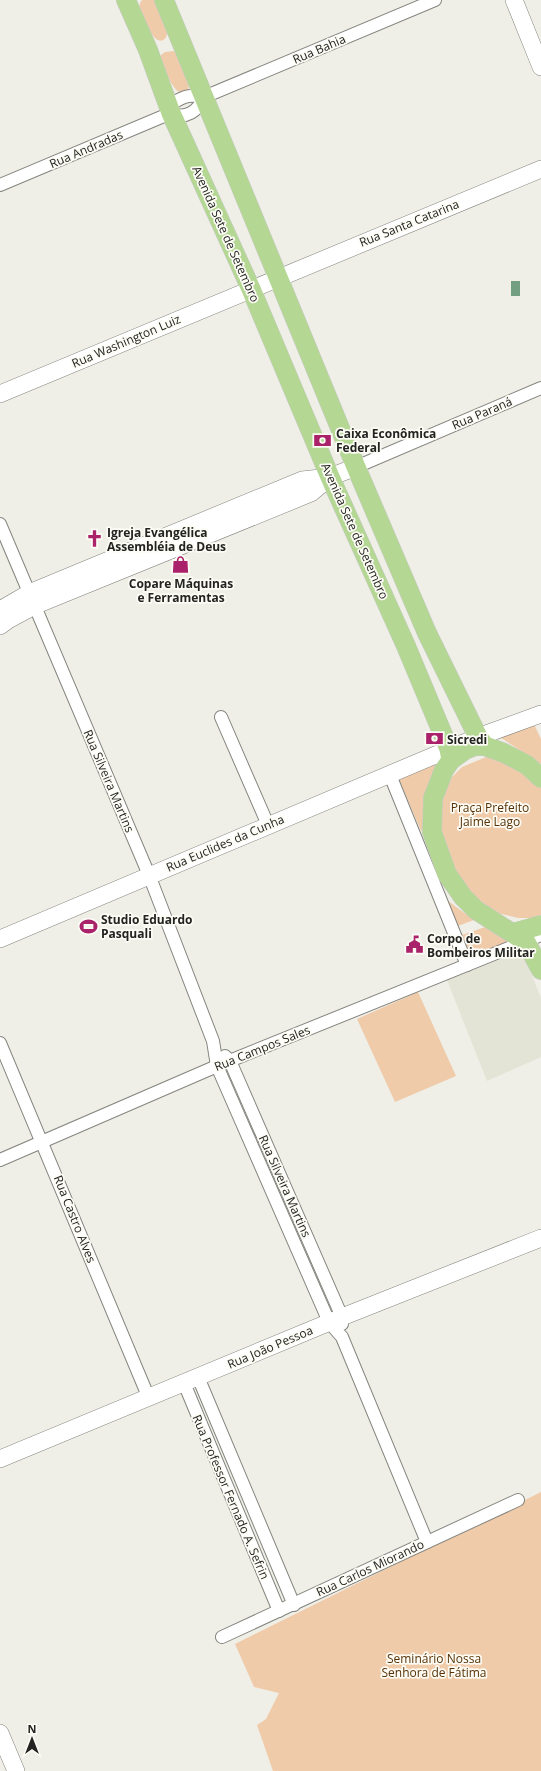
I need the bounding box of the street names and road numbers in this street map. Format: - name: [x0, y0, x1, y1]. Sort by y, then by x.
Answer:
- street label: Rua Bahia: [290, 30, 348, 68]
- street label: Rua Andradas: [47, 126, 126, 172]
- street label: Avenida Sete de Setembro: [188, 163, 264, 305]
- street label: Rua Santa Catarina: [357, 195, 461, 251]
- street label: Rua Washington Luiz: [69, 310, 183, 372]
- street label: Rua Paraná: [449, 393, 515, 433]
- street label: Avenida Sete de Setembro: [317, 460, 393, 602]
- street label: Rua Silveira Martins: [80, 727, 139, 835]
- street label: Rua Euclides da Cunha: [163, 810, 287, 876]
- street label: Rua Campos Sales: [212, 1021, 313, 1075]
- street label: Rua Silveira Martins: [255, 1132, 315, 1240]
- street label: Rua Castro Alves: [50, 1173, 100, 1266]
- street label: Rua João Pessoa: [225, 1321, 315, 1373]
- street label: Rua Professor Fernado A. Sefrin: [189, 1412, 273, 1582]
- street label: Rua Carlos Miorando: [313, 1536, 427, 1600]

